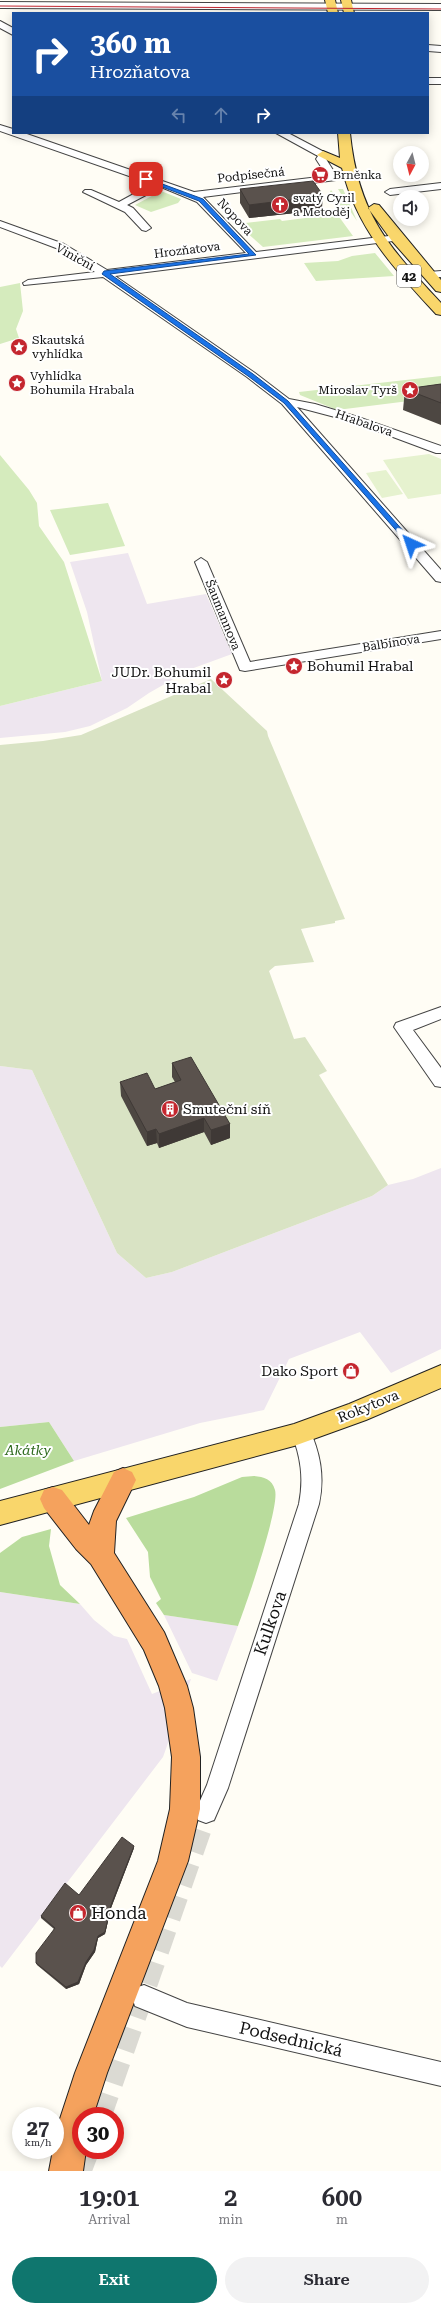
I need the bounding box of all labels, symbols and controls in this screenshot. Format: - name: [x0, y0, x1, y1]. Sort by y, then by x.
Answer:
- text: 360 m: [90, 27, 171, 60]
- icon: right: [24, 28, 76, 80]
- text: Hrozňatova: [90, 61, 190, 82]
- icon: left: [168, 104, 190, 126]
- icon: ahead: [210, 104, 232, 126]
- icon: right: [252, 104, 274, 126]
- north arrow: [393, 146, 429, 182]
- map controls: [393, 146, 429, 226]
- pin: [129, 162, 163, 196]
- street label: Podpísečná: [217, 164, 286, 185]
- supermarket icon: Brněnka: [310, 165, 330, 185]
- icon: arrive: [135, 168, 157, 190]
- place label: Brněnka: [333, 168, 382, 182]
- button: sound: [393, 190, 429, 226]
- place label: svatý Cyril a Metoděj: [293, 191, 355, 219]
- church icon: svatý Cyril a Metoděj: [270, 195, 290, 215]
- street label: Nopova: [215, 196, 256, 239]
- street label: Hrozňatova: [153, 239, 221, 261]
- street label: Viniční: [53, 241, 97, 273]
- road number: 42: [397, 265, 421, 287]
- place label: Skautská vyhlídka: [32, 333, 85, 361]
- place icon: Skautská vyhlídka: [9, 337, 29, 357]
- place label: Vyhlídka Bohumila Hrabala: [30, 369, 135, 397]
- place icon: Vyhlídka Bohumila Hrabala: [7, 373, 27, 393]
- place icon: Miroslav Tyrš: [400, 380, 420, 400]
- place label: Miroslav Tyrš: [318, 383, 397, 397]
- street label: Hrabalova: [334, 407, 395, 439]
- position arrow: [390, 523, 432, 565]
- street label: Šaumannova: [203, 578, 244, 653]
- street label: Balbínova: [361, 631, 421, 654]
- place icon: Bohumil Hrabal: [284, 656, 304, 676]
- place label: Bohumil Hrabal: [307, 658, 414, 674]
- place label: JUDr. Bohumil Hrabal: [111, 664, 212, 696]
- place icon: JUDr. Bohumil Hrabal: [214, 670, 234, 690]
- building icon: Smuteční síň: [160, 1099, 180, 1119]
- place label: Smuteční síň: [183, 1101, 271, 1117]
- shop icon: Dako Sport: [341, 1361, 361, 1381]
- place label: Dako Sport: [261, 1363, 338, 1379]
- street label: Rokytova: [335, 1386, 401, 1425]
- park label: Akátky: [4, 1442, 52, 1458]
- street label: Kulkova: [250, 1588, 290, 1658]
- shop icon: Honda: [68, 1903, 88, 1923]
- place label: Honda: [91, 1903, 147, 1923]
- street label: Podsednická: [237, 2017, 345, 2061]
- speed limit sign: 30: [72, 2107, 124, 2159]
- text: 27: [27, 2116, 49, 2140]
- text: km/h: [25, 2137, 51, 2148]
- text: 19:01: [79, 2184, 140, 2212]
- text: 2: [224, 2184, 237, 2212]
- text: 600: [322, 2184, 362, 2212]
- text: Arrival: [88, 2212, 130, 2227]
- text: min: [219, 2212, 243, 2227]
- text: m: [336, 2212, 348, 2227]
- button: Exit: [12, 2257, 217, 2303]
- button: Share: [225, 2257, 429, 2303]

